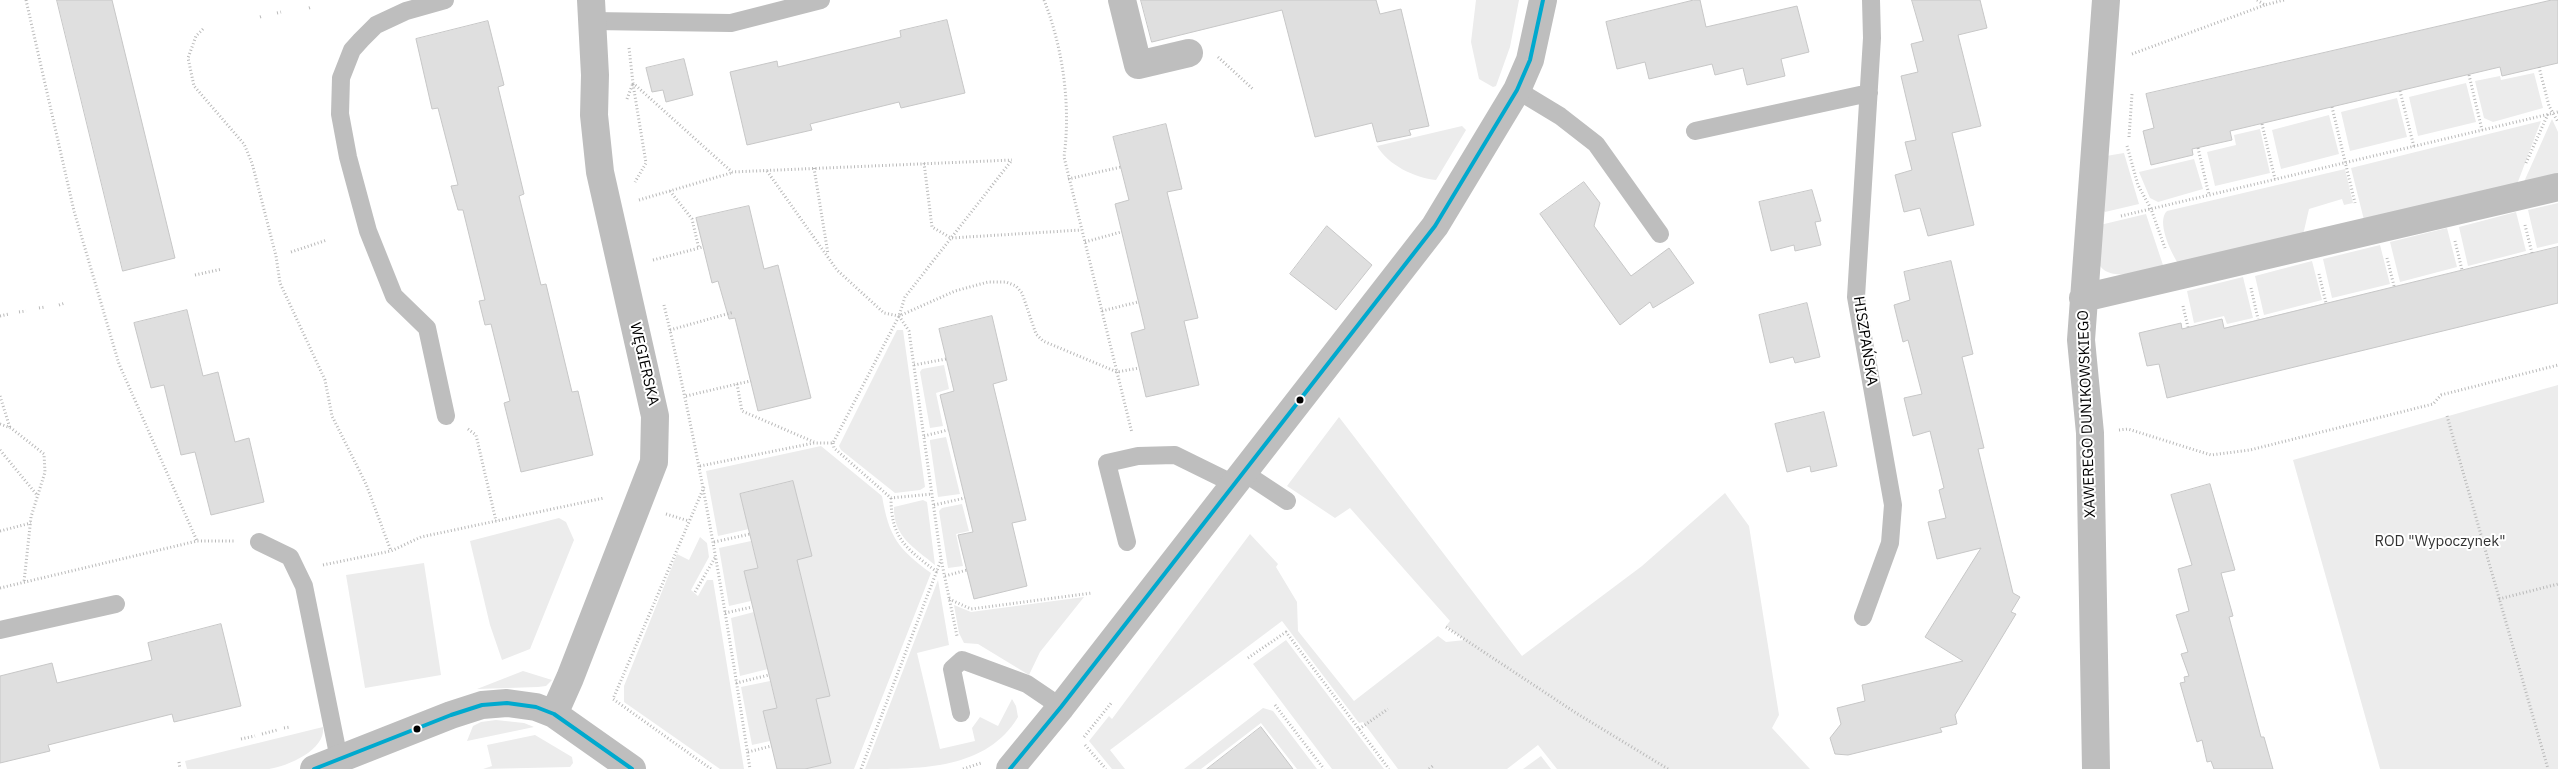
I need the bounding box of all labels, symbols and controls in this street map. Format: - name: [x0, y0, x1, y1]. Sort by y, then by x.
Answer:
- street label: HISZPAŃSKA: [1849, 295, 1881, 387]
- street label: XAWEREGO DUNIKOWSKIEGO: [2074, 310, 2100, 518]
- street label: WĘGIERSKA: [626, 321, 662, 407]
- unlabelled marker: [1295, 395, 1305, 405]
- park label: ROD "Wypoczynek": [2374, 533, 2506, 551]
- unlabelled marker: [412, 724, 422, 734]

